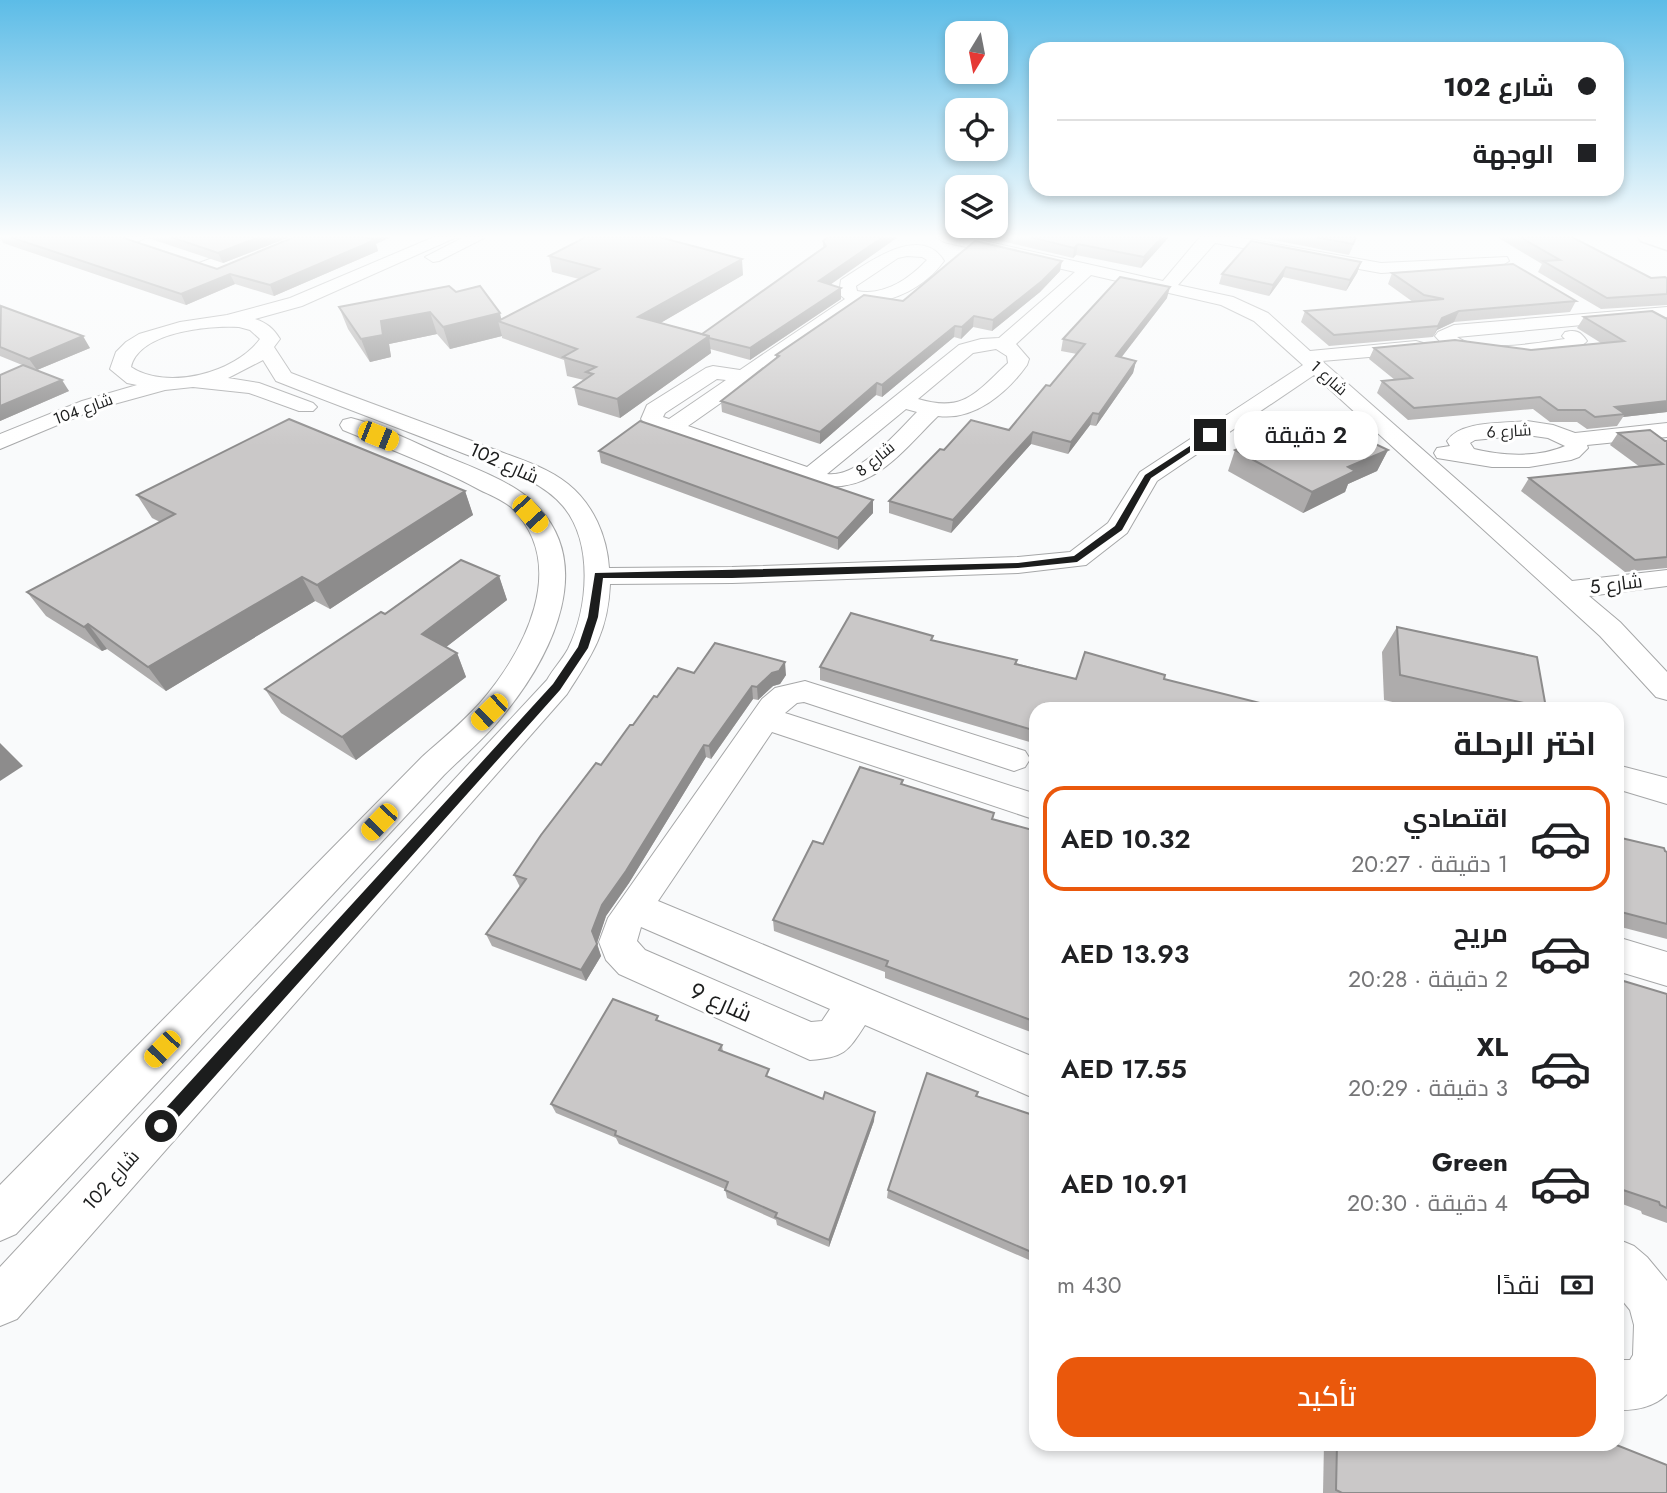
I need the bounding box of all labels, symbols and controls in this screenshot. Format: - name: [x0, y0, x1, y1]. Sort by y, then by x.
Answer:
- north arrow: [945, 21, 1008, 84]
- map controls: [945, 21, 1008, 238]
- text: شارع 102: [1443, 68, 1554, 106]
- button: locate: [945, 98, 1008, 161]
- text: الوجهة: [1473, 135, 1554, 173]
- button: layers: [945, 175, 1008, 238]
- street label: شارع 1: [1305, 355, 1353, 401]
- street label: شارع 104: [50, 388, 116, 430]
- callout: 2 دقيقة: [1234, 410, 1378, 460]
- car: [355, 418, 402, 454]
- text: 2 دقيقة: [1265, 418, 1347, 452]
- street label: شارع 6: [1486, 418, 1532, 444]
- route end: [1194, 419, 1226, 451]
- street label: شارع 102: [465, 436, 543, 490]
- street label: شارع 8: [850, 436, 900, 482]
- car: [509, 491, 552, 537]
- street label: شارع 5: [1588, 567, 1644, 601]
- car: [467, 690, 512, 734]
- text: اختر الرحلة: [1453, 721, 1596, 767]
- text: اقتصادي: [1403, 799, 1508, 837]
- car: [357, 800, 402, 844]
- icon: car: [1529, 807, 1592, 870]
- text: AED 10.32: [1061, 820, 1191, 858]
- text: 1 دقيقة · 20:27: [1351, 847, 1508, 881]
- text: مريح: [1453, 914, 1508, 952]
- icon: car: [1529, 922, 1592, 985]
- text: AED 13.93: [1061, 935, 1189, 973]
- text: 2 دقيقة · 20:28: [1348, 962, 1508, 996]
- street label: شارع 9: [685, 973, 757, 1031]
- car: [140, 1027, 185, 1071]
- text: XL: [1476, 1028, 1508, 1066]
- icon: car: [1529, 1037, 1592, 1100]
- text: AED 17.55: [1061, 1050, 1187, 1088]
- text: 3 دقيقة · 20:29: [1348, 1071, 1508, 1105]
- route start: [145, 1110, 177, 1142]
- text: Green: [1432, 1143, 1508, 1181]
- street label: شارع 102: [76, 1144, 146, 1216]
- icon: car: [1529, 1152, 1592, 1215]
- text: AED 10.91: [1061, 1165, 1188, 1203]
- text: 4 دقيقة · 20:30: [1347, 1186, 1508, 1220]
- text: نقدًا: [1496, 1266, 1540, 1304]
- icon: cash: [1558, 1266, 1596, 1304]
- text: 430 m: [1057, 1268, 1122, 1302]
- button: تأكيد: [1057, 1357, 1596, 1437]

